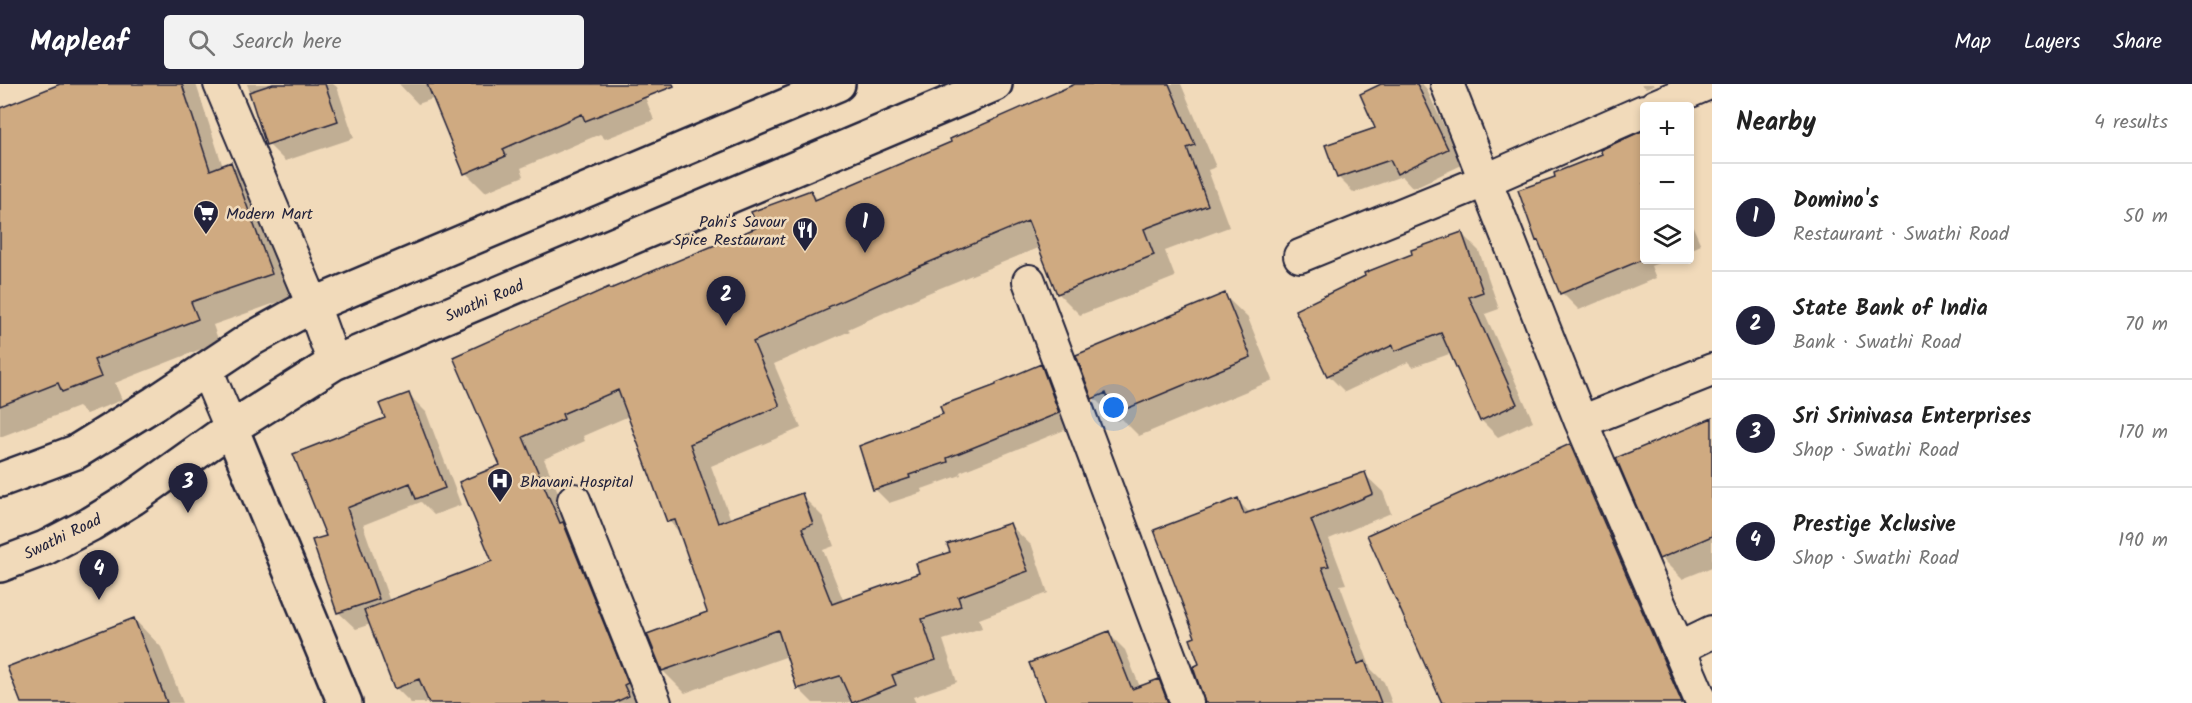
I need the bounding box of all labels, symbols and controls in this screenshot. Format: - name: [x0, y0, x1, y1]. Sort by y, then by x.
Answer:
- search box: [164, 15, 584, 69]
- text: Mapleaf: [30, 20, 128, 65]
- text: Search here: [233, 25, 342, 60]
- icon: search: [185, 26, 218, 59]
- text: Map: [1954, 26, 1991, 59]
- text: Layers: [2024, 26, 2080, 59]
- text: Share: [2113, 26, 2162, 59]
- map controls: [1640, 102, 1694, 264]
- button: +: [1640, 102, 1694, 156]
- text: Nearby: [1736, 102, 1816, 144]
- text: 4 results: [2094, 107, 2168, 139]
- button: −: [1640, 156, 1694, 210]
- text: Domino's: [1793, 184, 1879, 219]
- supermarket icon: Modern Mart: [191, 198, 221, 236]
- text: 1: [1752, 201, 1759, 233]
- text: 50 m: [2123, 201, 2168, 233]
- place label: Modern Mart: [226, 202, 314, 227]
- pin: 1: [846, 204, 884, 253]
- place label: Pahi's Savour Spice Restaurant: [673, 210, 788, 253]
- button: layers: [1640, 210, 1694, 264]
- restaurant icon: Pahi's Savour Spice Restaurant: [790, 215, 820, 253]
- text: Restaurant · Swathi Road: [1793, 219, 2009, 251]
- street label: Swathi Road: [441, 273, 529, 329]
- pin: 2: [706, 276, 746, 326]
- text: State Bank of India: [1793, 292, 1988, 327]
- text: 2: [1750, 309, 1761, 341]
- text: 70 m: [2125, 309, 2168, 341]
- text: Bank · Swathi Road: [1793, 327, 1961, 359]
- your location: [1099, 393, 1128, 422]
- text: Sri Srinivasa Enterprises: [1793, 400, 2031, 435]
- text: 3: [1750, 417, 1761, 449]
- text: 170 m: [2119, 417, 2168, 449]
- text: Shop · Swathi Road: [1793, 435, 1959, 467]
- pin: 3: [168, 464, 207, 513]
- hospital icon: Bhavani Hospital: [485, 466, 515, 504]
- place label: Bhavani Hospital: [520, 470, 633, 495]
- street label: Swathi Road: [19, 507, 107, 567]
- text: Prestige Xclusive: [1793, 508, 1956, 543]
- text: 4: [1750, 525, 1761, 557]
- text: 190 m: [2118, 525, 2168, 557]
- text: Shop · Swathi Road: [1793, 543, 1959, 575]
- pin: 4: [80, 550, 118, 600]

